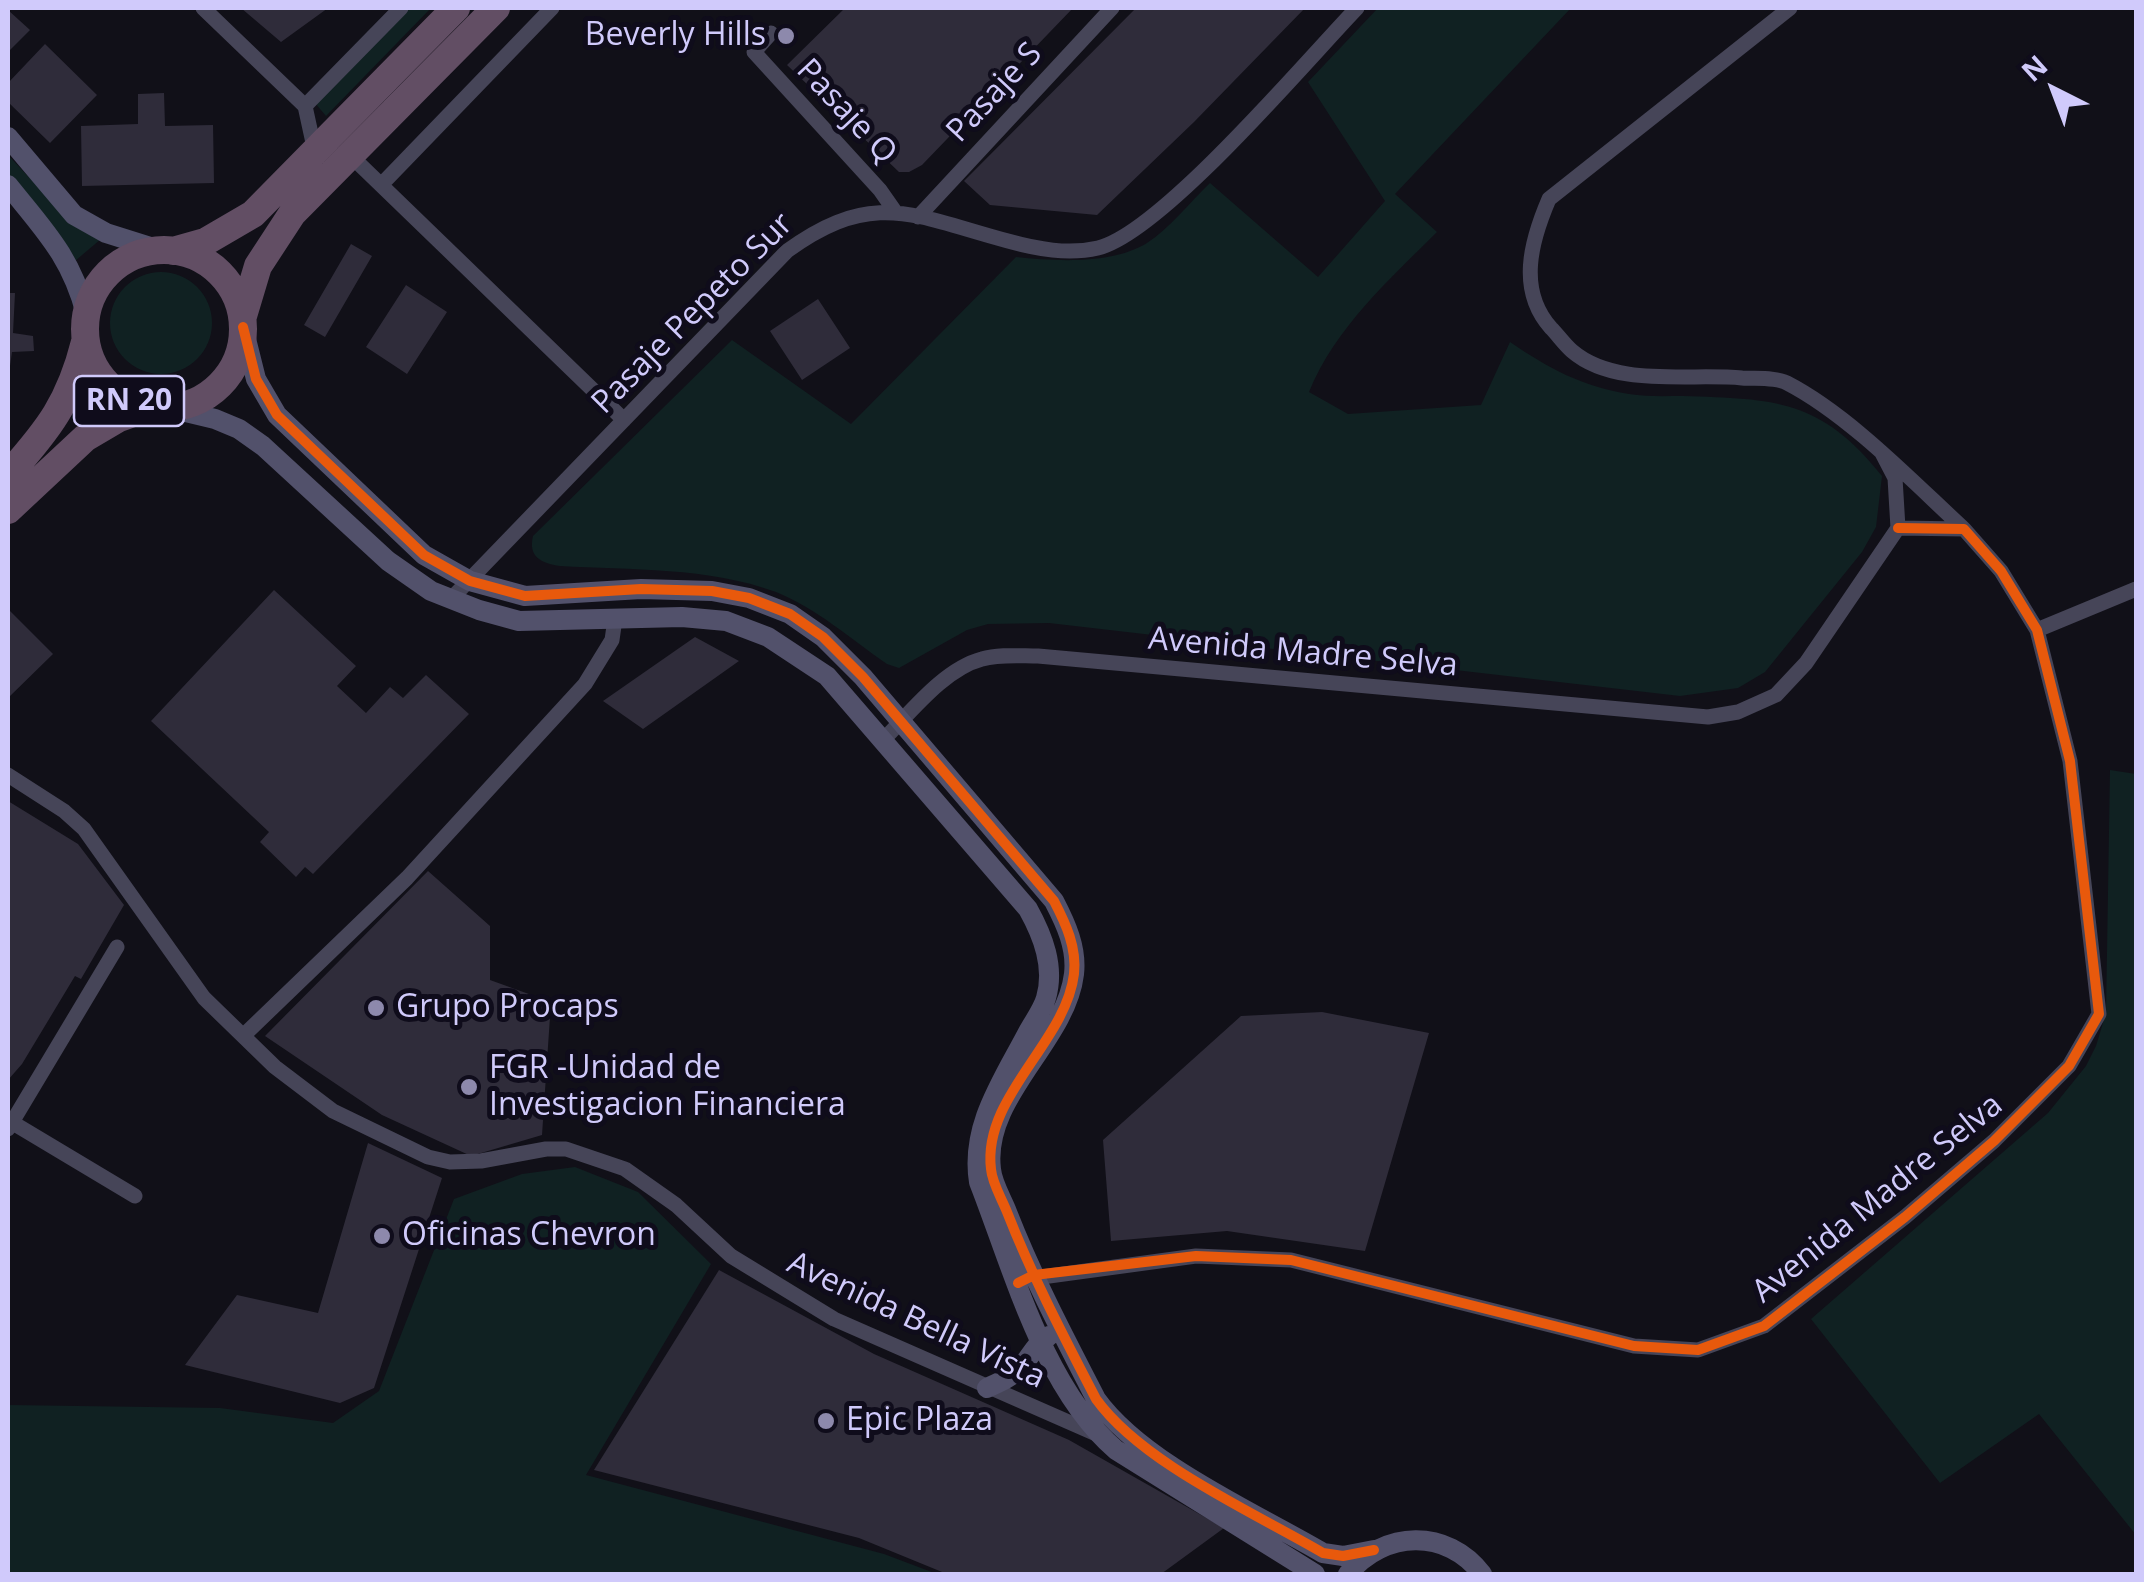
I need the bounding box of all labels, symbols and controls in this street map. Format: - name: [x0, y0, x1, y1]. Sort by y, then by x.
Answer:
- place label: Beverly Hills: [585, 17, 766, 55]
- marker: Beverly Hills: [775, 25, 797, 47]
- street label: Pasaje S: [939, 35, 1051, 151]
- north arrow: [2004, 40, 2104, 140]
- text: N: [2013, 46, 2055, 89]
- street label: Pasaje Q: [788, 52, 904, 172]
- street label: Pasaje Pepeto Sur: [585, 206, 801, 422]
- road number: RN 20: [74, 376, 184, 426]
- street label: Avenida Madre Selva: [1147, 620, 1459, 686]
- place label: Grupo Procaps: [396, 989, 619, 1027]
- marker: Grupo Procaps: [365, 997, 387, 1019]
- place label: FGR -Unidad de Investigacion Financiera: [489, 1050, 846, 1125]
- marker: FGR -Unidad de Investigacion Financiera: [458, 1076, 480, 1098]
- street label: Avenida Madre Selva: [1745, 1086, 2011, 1312]
- place label: Oficinas Chevron: [402, 1217, 656, 1255]
- marker: Oficinas Chevron: [371, 1225, 393, 1247]
- street label: Avenida Bella Vista: [781, 1244, 1051, 1398]
- place label: Epic Plaza: [846, 1402, 993, 1440]
- marker: Epic Plaza: [815, 1410, 837, 1432]

